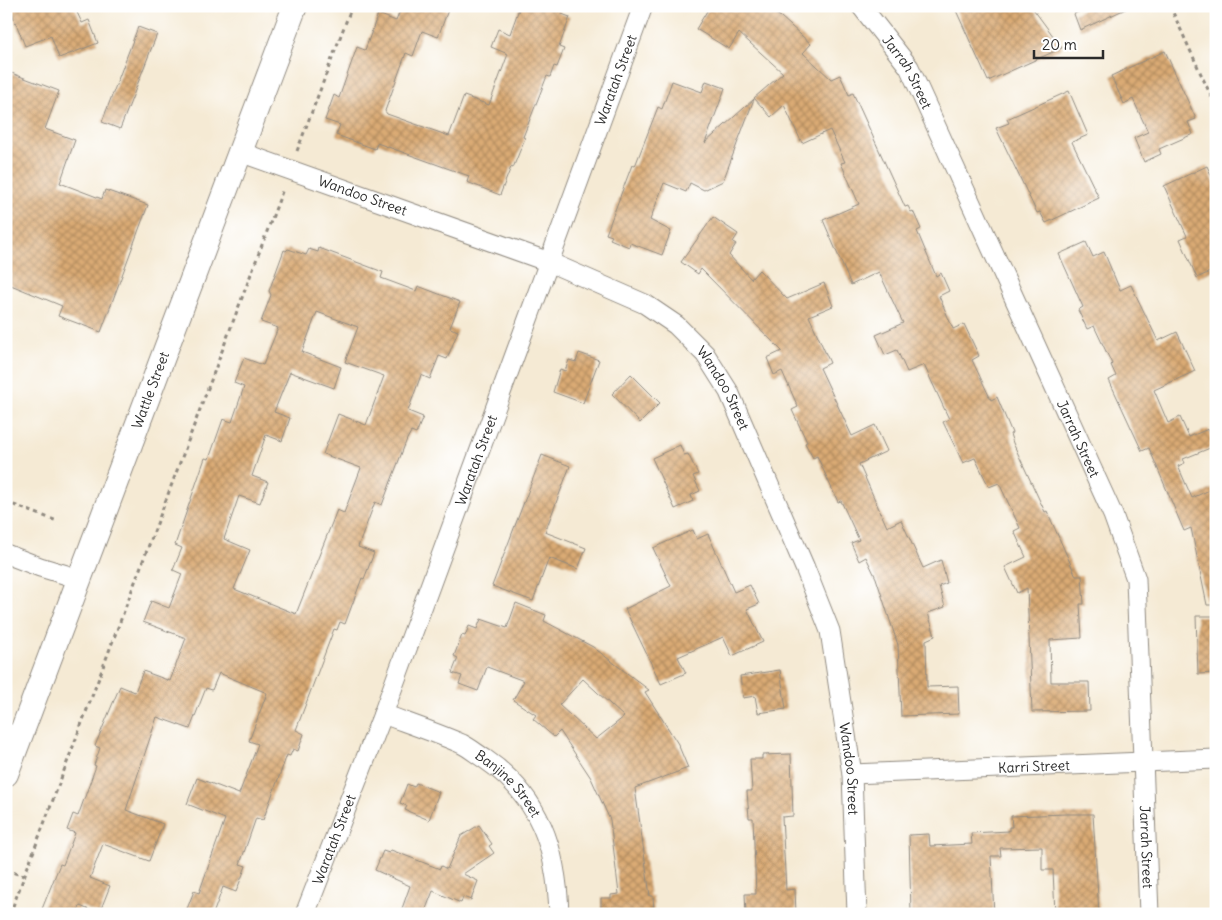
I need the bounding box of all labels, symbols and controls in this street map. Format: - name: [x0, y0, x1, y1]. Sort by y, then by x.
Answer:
- scale bar: [1034, 28, 1103, 60]
- street label: Jarrah Street: [878, 31, 936, 112]
- street label: Waratah Street: [591, 32, 641, 128]
- text: 20 m: [1042, 35, 1077, 54]
- street label: Wandoo Street: [316, 172, 410, 220]
- street label: Wandoo Street: [693, 342, 753, 433]
- street label: Wattle Street: [128, 349, 173, 431]
- street label: Jarrah Street: [1053, 397, 1104, 480]
- street label: Waratah Street: [451, 412, 501, 508]
- street label: Wandoo Street: [835, 721, 862, 816]
- street label: Banjine Street: [472, 746, 545, 821]
- street label: Karri Street: [998, 756, 1070, 777]
- street label: Waratah Street: [308, 792, 360, 887]
- street label: Jarrah Street: [1136, 805, 1157, 889]

